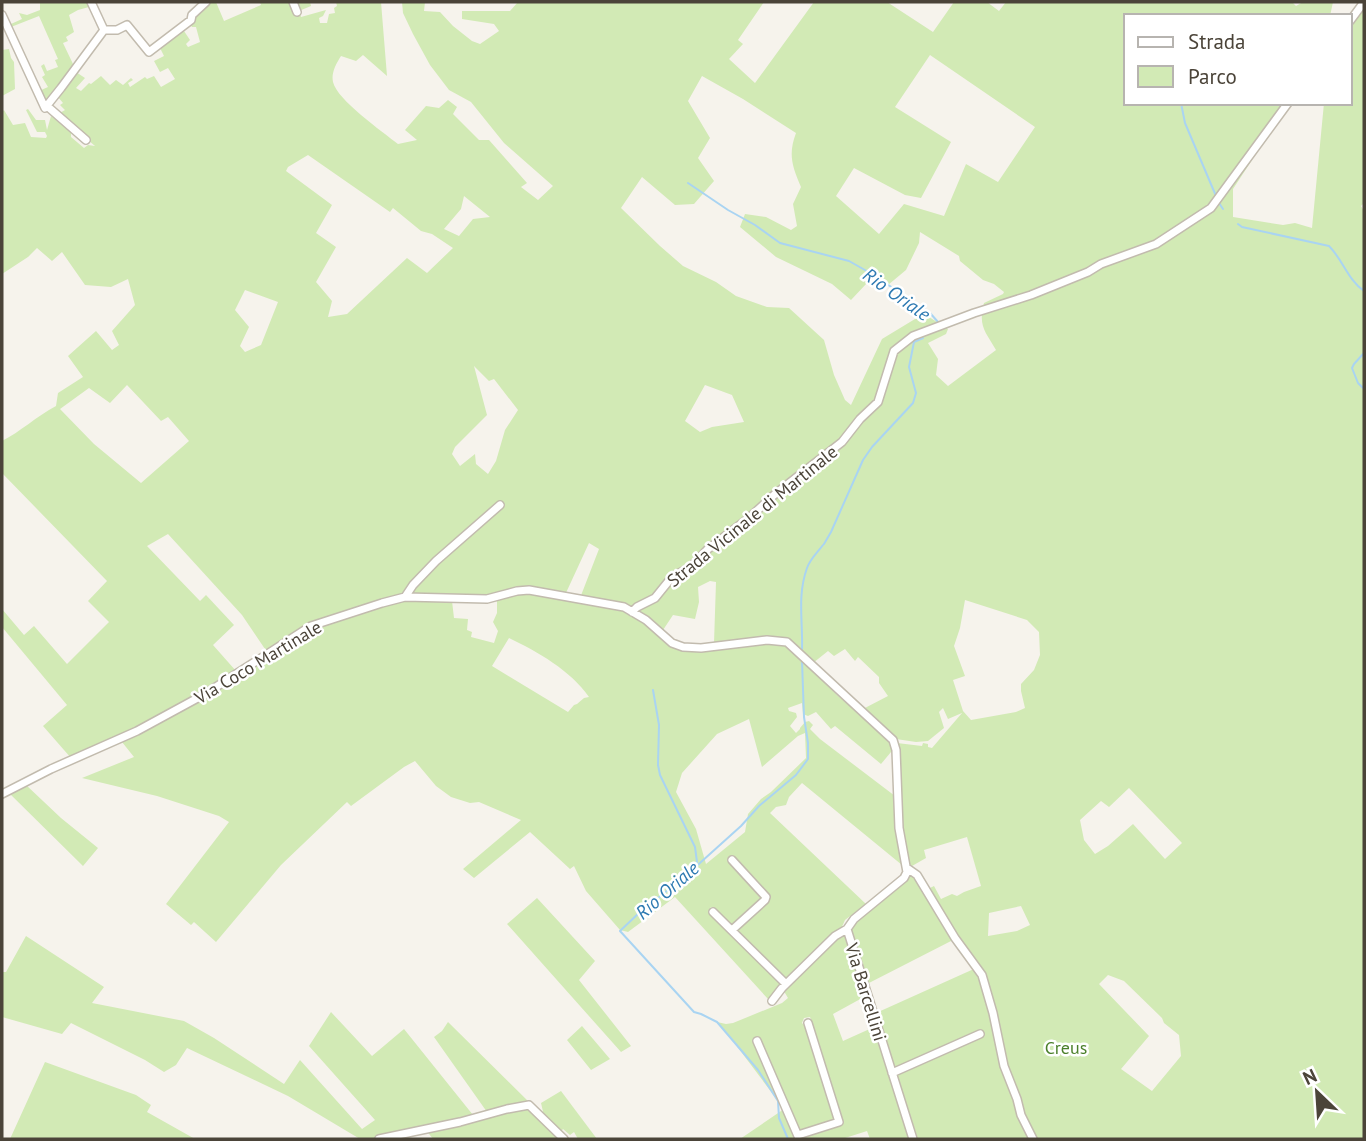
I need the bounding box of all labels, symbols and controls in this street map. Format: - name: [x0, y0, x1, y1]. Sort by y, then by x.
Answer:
- legend: [1124, 14, 1352, 105]
- text: Strada: [1188, 28, 1246, 55]
- text: Parco: [1188, 63, 1237, 90]
- water label: Rio Oriale: [859, 262, 935, 326]
- street label: Strada Vicinale di Martinale: [662, 440, 842, 592]
- street label: Via Coco Martinale: [189, 615, 326, 709]
- water label: Rio Oriale: [630, 856, 704, 924]
- street label: Via Barcellini: [840, 939, 892, 1044]
- park label: Creus: [1045, 1036, 1087, 1059]
- north arrow: [1282, 1057, 1352, 1127]
- text: N: [1299, 1063, 1321, 1090]

